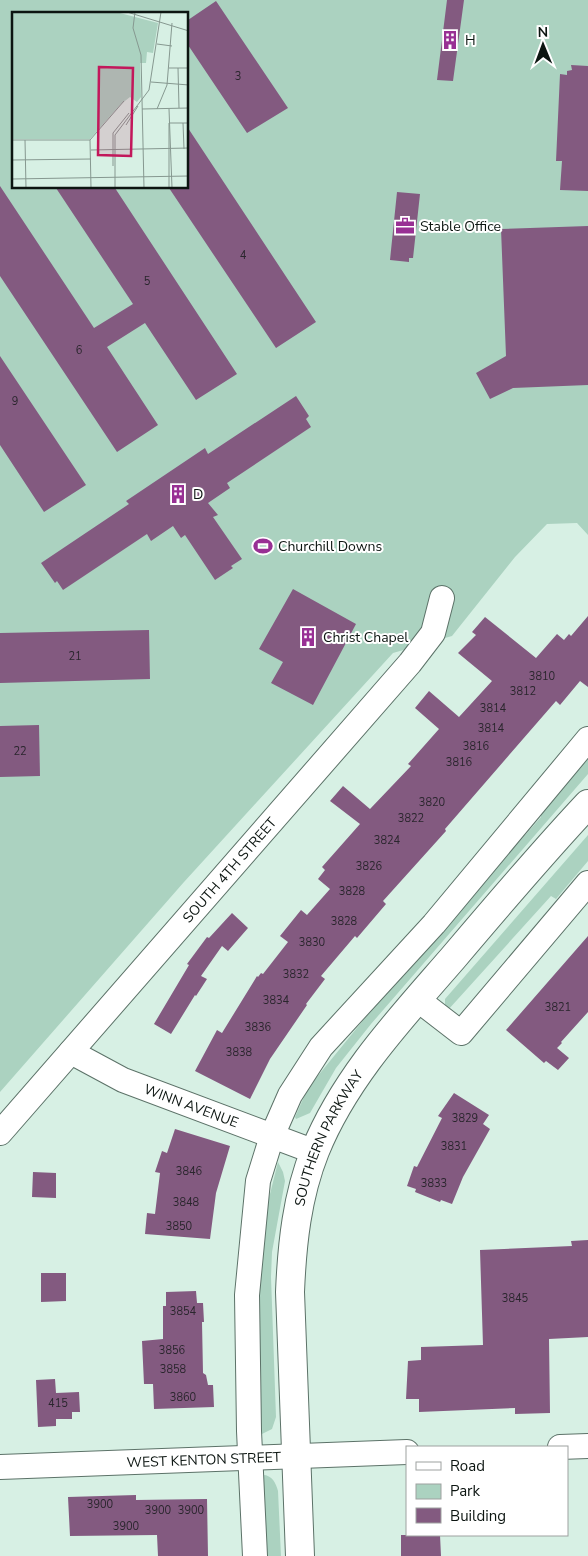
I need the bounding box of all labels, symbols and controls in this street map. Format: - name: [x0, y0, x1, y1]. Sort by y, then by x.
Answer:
- inset map: [12, 12, 189, 189]
- north arrow: [518, 20, 568, 70]
- text: N: [537, 23, 548, 42]
- building icon: H: [439, 29, 461, 51]
- place label: H: [465, 31, 476, 50]
- house number: 3: [235, 69, 241, 84]
- office icon: Stable Office: [394, 215, 416, 237]
- place label: Stable Office: [420, 217, 501, 236]
- house number: 4: [240, 248, 247, 263]
- house number: 5: [144, 274, 151, 289]
- house number: 6: [76, 343, 83, 358]
- house number: 9: [12, 394, 18, 409]
- building icon: D: [167, 483, 189, 505]
- place label: D: [193, 485, 203, 504]
- sports icon: Churchill Downs: [252, 535, 274, 557]
- place label: Churchill Downs: [278, 537, 383, 556]
- building icon: Christ Chapel: [297, 626, 319, 648]
- place label: Christ Chapel: [323, 628, 409, 647]
- house number: 21: [68, 649, 82, 664]
- house number: 3810: [529, 669, 556, 684]
- house number: 3812: [510, 684, 536, 699]
- house number: 3814: [480, 701, 507, 716]
- house number: 3814: [478, 721, 505, 736]
- house number: 3816: [463, 739, 490, 754]
- house number: 22: [13, 744, 27, 759]
- house number: 3816: [446, 755, 473, 770]
- house number: 3820: [419, 795, 446, 810]
- house number: 3822: [398, 811, 424, 826]
- street label: SOUTH 4TH STREET: [179, 813, 281, 927]
- house number: 3824: [374, 833, 401, 848]
- house number: 3826: [356, 859, 383, 874]
- house number: 3828: [339, 884, 366, 899]
- house number: 3828: [331, 914, 358, 929]
- house number: 3830: [299, 935, 326, 950]
- house number: 3832: [283, 967, 309, 982]
- house number: 3834: [263, 993, 290, 1008]
- house number: 3821: [545, 1000, 571, 1015]
- house number: 3836: [245, 1020, 272, 1035]
- house number: 3838: [226, 1045, 253, 1060]
- street label: SOUTHERN PARKWAY: [290, 1066, 368, 1208]
- street label: WINN AVENUE: [141, 1080, 241, 1132]
- house number: 3829: [452, 1111, 478, 1126]
- house number: 3831: [441, 1139, 467, 1154]
- house number: 3846: [176, 1164, 203, 1179]
- house number: 3833: [421, 1176, 447, 1191]
- house number: 3848: [173, 1195, 200, 1210]
- house number: 3850: [166, 1219, 193, 1234]
- house number: 3845: [502, 1291, 529, 1306]
- house number: 3854: [170, 1304, 197, 1319]
- house number: 3856: [159, 1343, 186, 1358]
- house number: 3858: [160, 1362, 187, 1377]
- house number: 3860: [170, 1390, 197, 1405]
- house number: 415: [48, 1396, 68, 1411]
- legend: [406, 1446, 568, 1536]
- street label: WEST KENTON STREET: [126, 1448, 282, 1472]
- text: Road: [450, 1456, 485, 1476]
- text: Park: [450, 1481, 480, 1501]
- house number: 3900: [87, 1497, 114, 1512]
- house number: 3900: [145, 1503, 172, 1518]
- house number: 3900: [178, 1503, 205, 1518]
- text: Building: [450, 1506, 506, 1526]
- house number: 3900: [113, 1519, 140, 1534]

